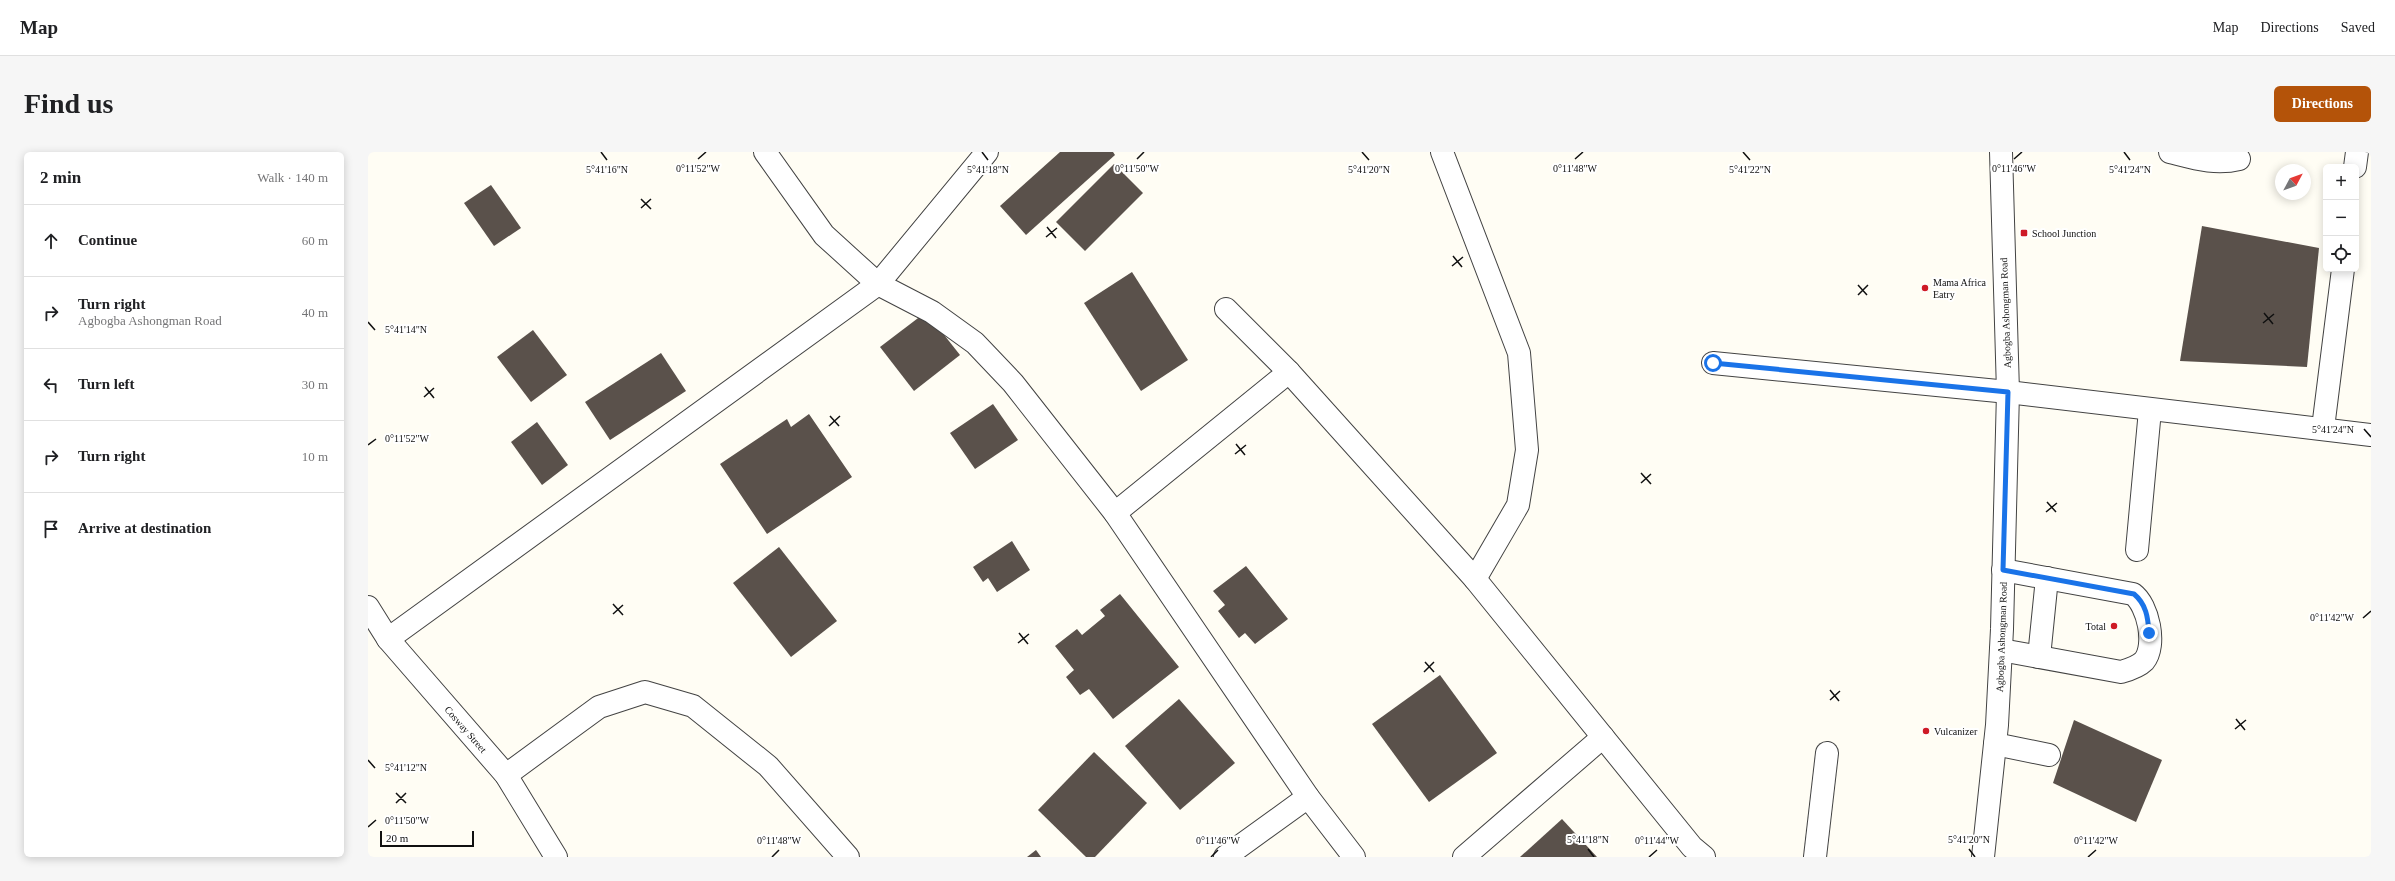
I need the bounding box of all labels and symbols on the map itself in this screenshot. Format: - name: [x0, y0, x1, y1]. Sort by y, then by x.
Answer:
- text: 0°11'52"W: [676, 163, 721, 174]
- text: 0°11'50"W: [1115, 163, 1160, 174]
- text: 0°11'48"W: [1553, 163, 1598, 174]
- text: 0°11'46"W: [1992, 163, 2037, 174]
- text: 5°41'16"N: [586, 164, 628, 175]
- text: 5°41'18"N: [967, 164, 1009, 175]
- text: 5°41'20"N: [1348, 164, 1390, 175]
- text: 5°41'22"N: [1729, 164, 1771, 175]
- text: 5°41'24"N: [2109, 164, 2151, 175]
- north arrow: [2275, 164, 2311, 200]
- marker: School Junction: [2019, 228, 2029, 238]
- place label: School Junction: [2032, 228, 2096, 239]
- street label: Agbogba Ashongman Road: [1998, 258, 2013, 368]
- place label: Mama Africa Eatry: [1933, 277, 1987, 300]
- marker: Mama Africa Eatry: [1920, 283, 1930, 293]
- text: 5°41'14"N: [385, 324, 427, 335]
- route start: [1704, 354, 1722, 372]
- text: 5°41'24"N: [2312, 424, 2354, 435]
- text: 0°11'52"W: [385, 433, 430, 444]
- street label: Agbogba Ashongman Road: [1994, 582, 2009, 692]
- text: 0°11'42"W: [2310, 612, 2355, 623]
- place label: Total: [2086, 621, 2106, 632]
- marker: Total: [2109, 621, 2119, 631]
- route end: [2140, 624, 2158, 642]
- street label: Cosway Street: [442, 704, 489, 755]
- marker: Vulcanizer: [1921, 726, 1931, 736]
- place label: Vulcanizer: [1934, 726, 1978, 737]
- text: 5°41'12"N: [385, 762, 427, 773]
- text: 0°11'50"W: [385, 815, 430, 826]
- scale bar: [380, 829, 474, 848]
- text: 5°41'18"N: [1567, 834, 1609, 845]
- text: 5°41'20"N: [1948, 834, 1990, 845]
- text: 0°11'48"W: [757, 835, 802, 846]
- text: 0°11'46"W: [1196, 835, 1241, 846]
- text: 0°11'44"W: [1635, 835, 1680, 846]
- text: 0°11'42"W: [2074, 835, 2119, 846]

